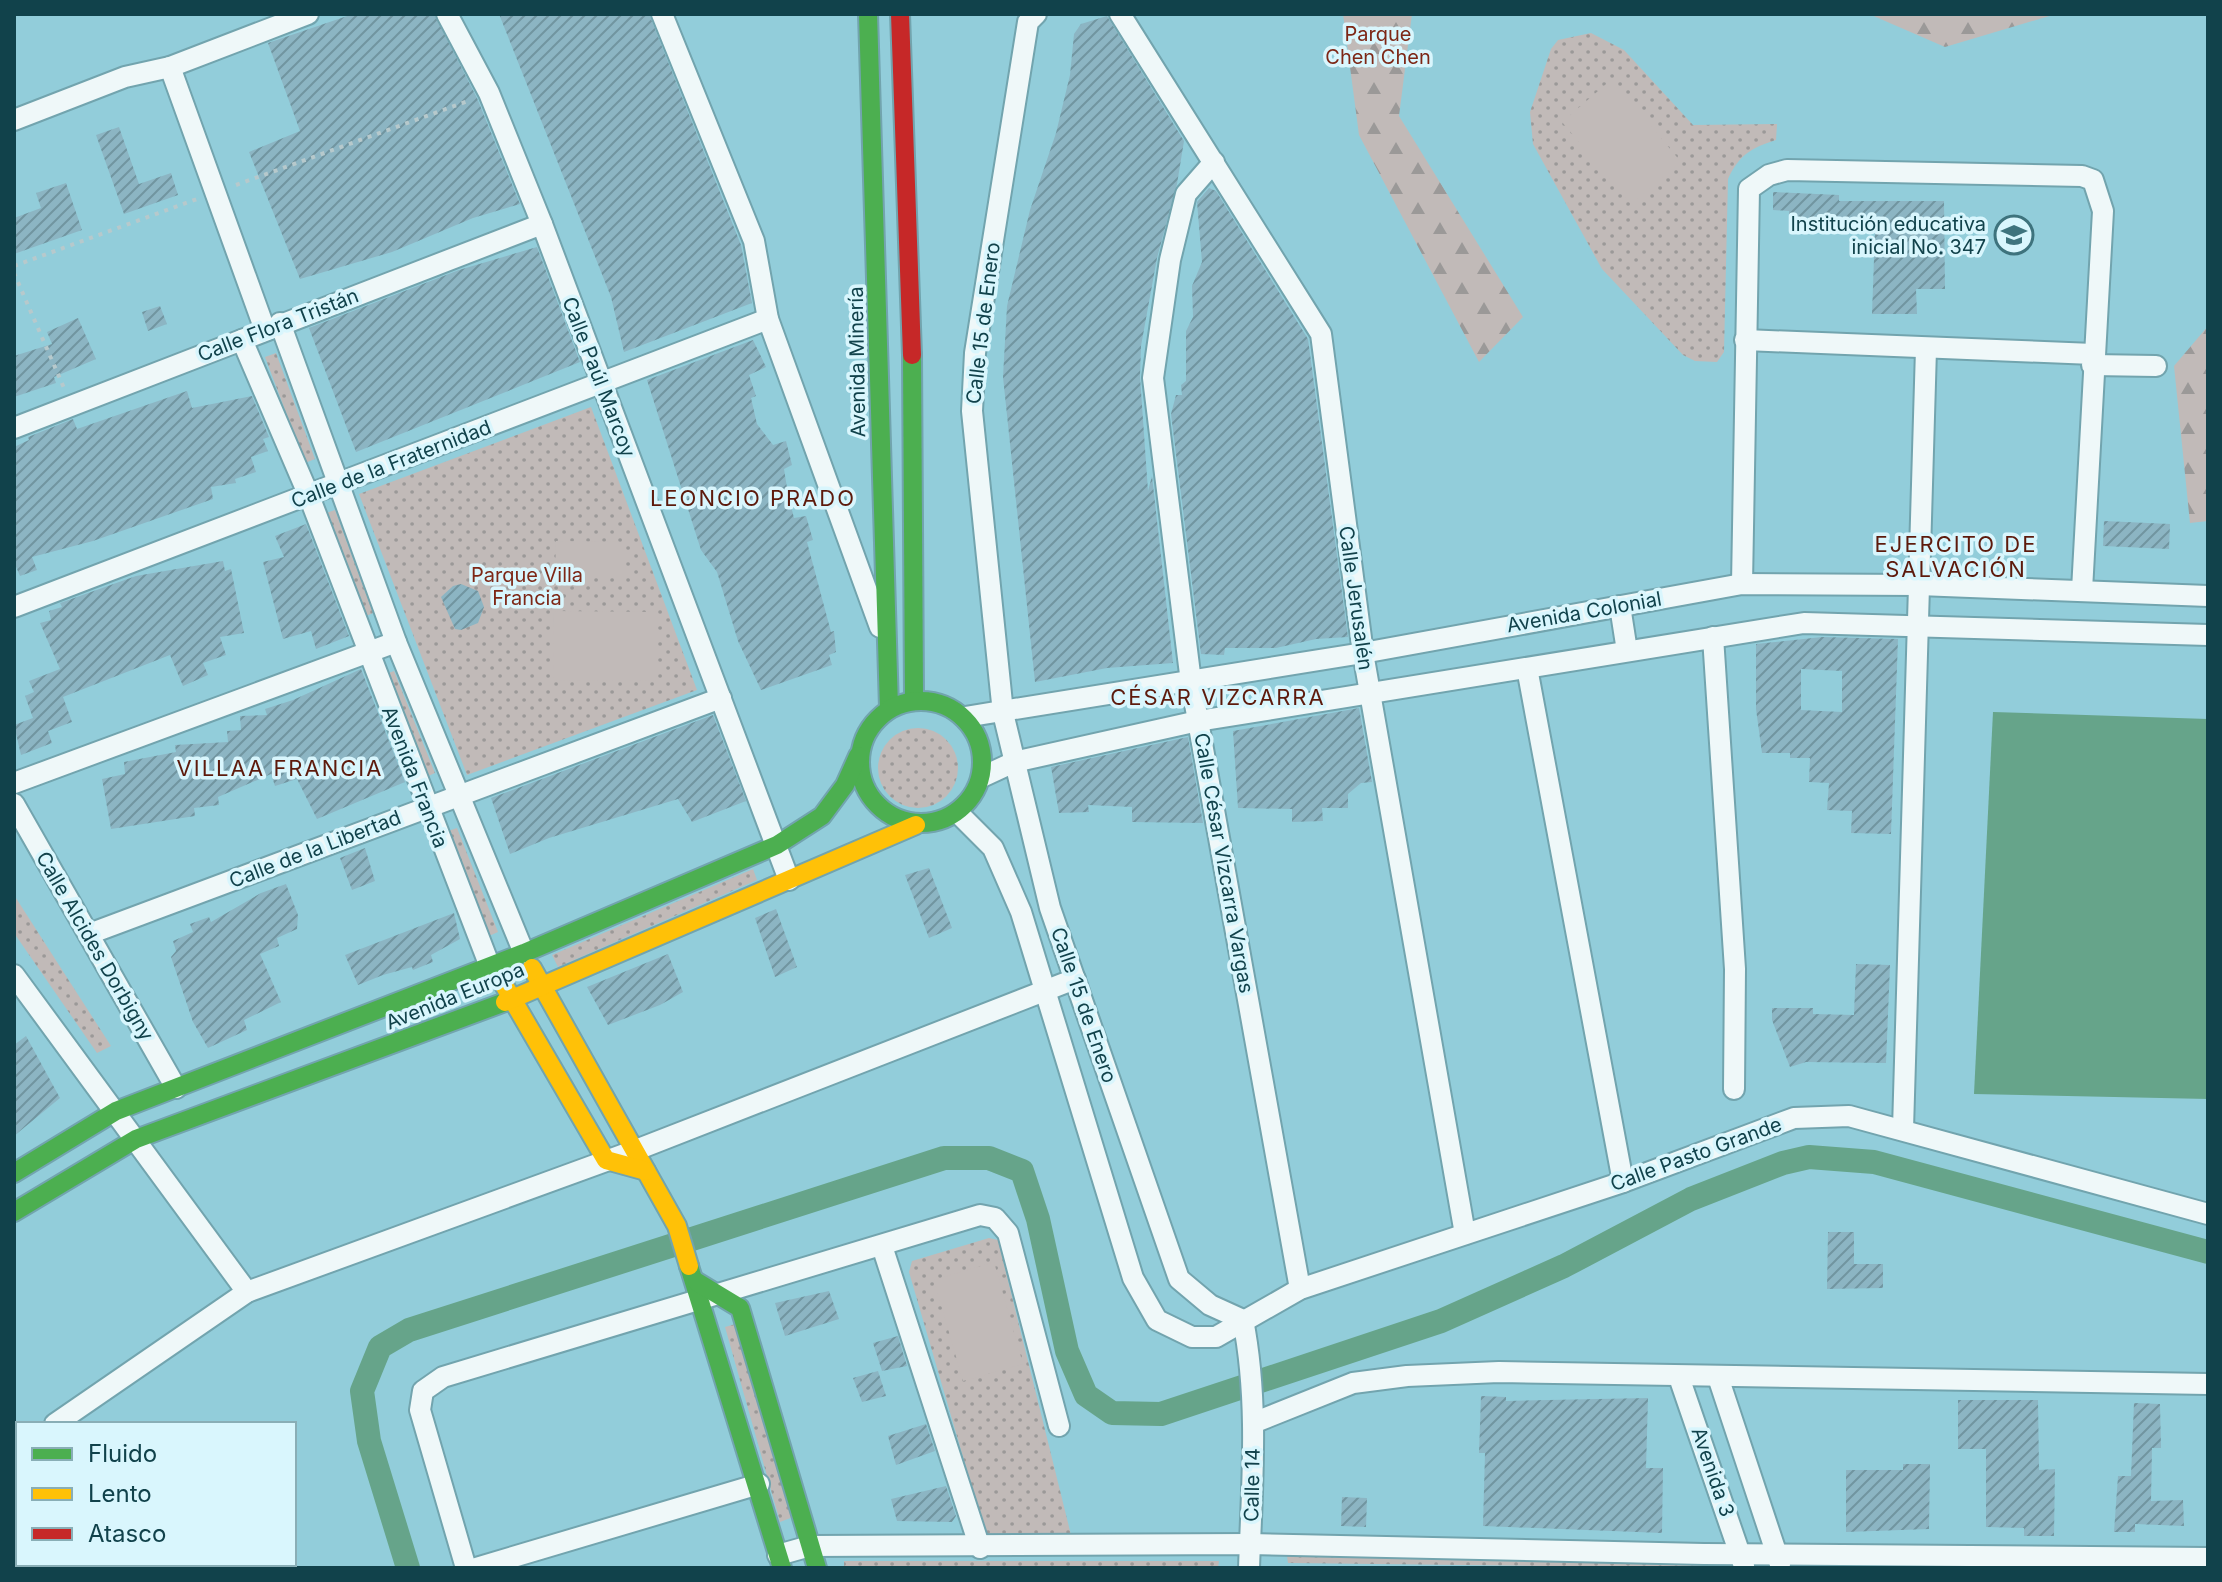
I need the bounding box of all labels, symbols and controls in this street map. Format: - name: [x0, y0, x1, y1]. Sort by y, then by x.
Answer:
- park label: Parque Chen Chen: [1325, 22, 1431, 69]
- place label: Institución educativa inicial No. 347: [1790, 212, 1986, 259]
- school or university icon: Institución educativa inicial No. 347: [1993, 214, 2035, 256]
- street label: Calle 15 de Enero: [961, 241, 1005, 405]
- street label: Calle Flora Tristán: [194, 283, 362, 367]
- street label: Avenida Minería: [844, 286, 870, 438]
- street label: Calle Paúl Marcoy: [557, 293, 641, 461]
- street label: Calle de la Fraternidad: [288, 415, 494, 513]
- district label: LEONCIO PRADO: [650, 485, 856, 511]
- street label: Calle Jerusalén: [1334, 524, 1378, 672]
- district label: EJERCITO DE SALVACIÓN: [1875, 531, 2037, 582]
- park label: Parque Villa Francia: [471, 563, 583, 610]
- street label: Avenida Colonial: [1505, 587, 1663, 637]
- district label: CÉSAR VIZCARRA: [1110, 684, 1326, 710]
- street label: Avenida Francia: [377, 703, 453, 851]
- street label: Calle César Vizcarra Vargas: [1189, 731, 1259, 995]
- district label: VILLAA FRANCIA: [177, 755, 383, 781]
- street label: Calle de la Libertad: [226, 805, 404, 893]
- street label: Calle Alcides Dorbigny: [31, 847, 159, 1045]
- street label: Calle 15 de Enero: [1046, 924, 1122, 1086]
- street label: Avenida Europa: [382, 957, 528, 1035]
- street label: Calle Pasto Grande: [1607, 1112, 1785, 1196]
- legend: [16, 1422, 296, 1566]
- street label: Avenida 3: [1687, 1424, 1739, 1520]
- text: Fluido: [88, 1439, 157, 1468]
- street label: Calle 14: [1239, 1448, 1265, 1522]
- text: Lento: [88, 1479, 152, 1508]
- text: Atasco: [88, 1519, 166, 1548]

